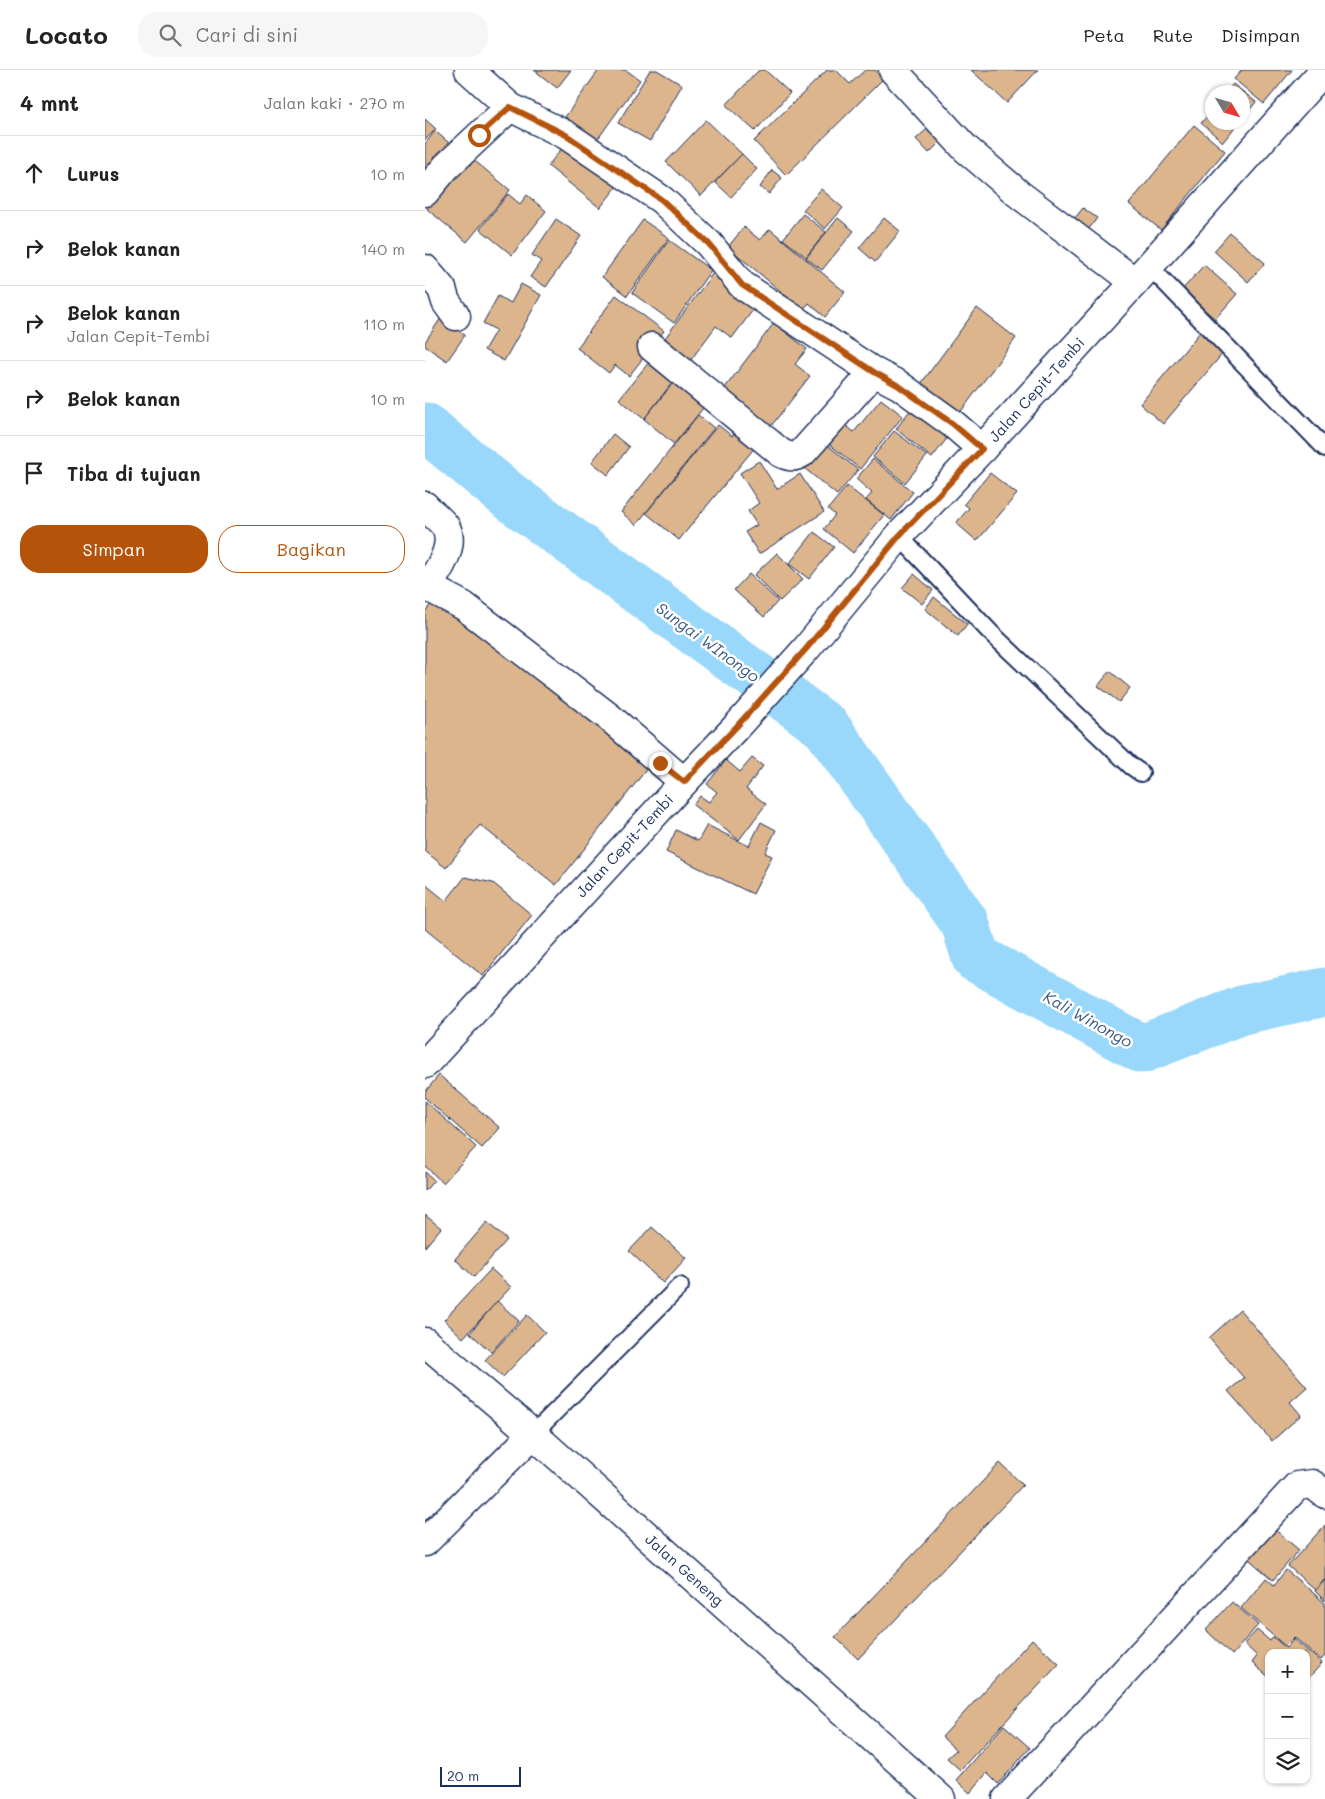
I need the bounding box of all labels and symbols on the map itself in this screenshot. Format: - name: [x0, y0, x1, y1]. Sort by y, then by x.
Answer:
- north arrow: [1205, 85, 1250, 130]
- route start: [468, 124, 491, 147]
- street label: Jalan Cepit-Tembi: [984, 333, 1089, 446]
- water label: Sungai WInongo: [652, 597, 765, 687]
- route end: [649, 752, 672, 775]
- street label: Jalan Cepit-Tembi: [571, 789, 677, 901]
- water label: Kali Winongo: [1040, 985, 1137, 1052]
- street label: Jalan Geneng: [641, 1529, 728, 1610]
- scale bar: [440, 1764, 521, 1787]

